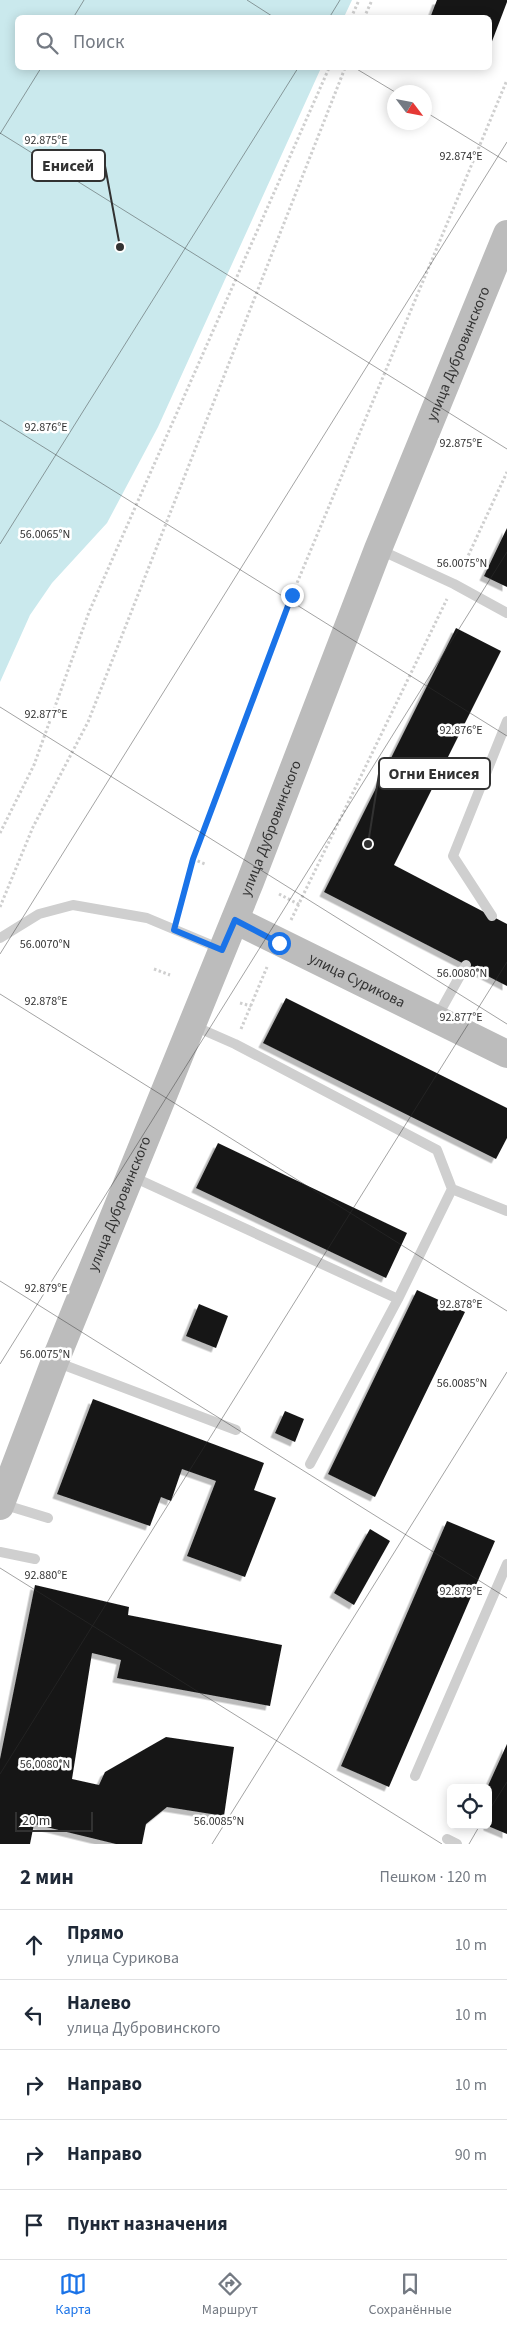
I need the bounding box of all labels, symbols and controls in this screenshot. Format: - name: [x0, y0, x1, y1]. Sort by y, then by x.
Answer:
- search box: [15, 15, 492, 70]
- icon: search: [33, 29, 61, 57]
- text: Поиск: [73, 29, 124, 56]
- north arrow: [387, 85, 432, 130]
- text: 92.875°E: [24, 132, 68, 149]
- text: 92.874°E: [439, 148, 483, 165]
- callout: Енисей: [32, 150, 105, 181]
- text: Енисей: [42, 155, 94, 177]
- street label: улица Дубровинского: [421, 283, 495, 425]
- text: 92.876°E: [24, 419, 68, 436]
- text: 92.875°E: [439, 435, 483, 452]
- text: 56.0065°N: [20, 526, 70, 543]
- text: 56.0075°N: [437, 555, 487, 572]
- route end: [281, 584, 304, 607]
- text: 92.877°E: [24, 706, 68, 723]
- text: 92.876°E: [439, 722, 483, 739]
- street label: улица Дубровинского: [235, 757, 307, 899]
- callout: Огни Енисея: [379, 758, 490, 789]
- text: Огни Енисея: [388, 763, 480, 785]
- route start: [268, 932, 291, 955]
- text: 56.0070°N: [20, 936, 70, 953]
- street label: улица Сурикова: [305, 948, 409, 1013]
- text: 56.0080°N: [437, 965, 487, 982]
- text: 92.878°E: [24, 993, 68, 1010]
- text: 92.877°E: [439, 1009, 483, 1026]
- street label: улица Дубровинского: [83, 1133, 156, 1274]
- text: 92.879°E: [24, 1280, 68, 1297]
- text: 92.878°E: [439, 1296, 483, 1313]
- text: 56.0075°N: [20, 1346, 70, 1363]
- text: 56.0085°N: [437, 1375, 487, 1392]
- text: 92.880°E: [24, 1567, 68, 1584]
- text: 92.879°E: [439, 1583, 483, 1600]
- text: 56.0080°N: [20, 1756, 70, 1773]
- map controls: [447, 1784, 492, 1829]
- button: locate: [447, 1784, 492, 1829]
- scale bar: [15, 1809, 92, 1832]
- text: 20 m: [22, 1811, 50, 1831]
- text: 56.0085°N: [194, 1813, 244, 1830]
- text: 2 мин: [20, 1862, 74, 1892]
- text: Пешком · 120 m: [380, 1866, 487, 1888]
- text: Прямо: [67, 1920, 124, 1947]
- icon: ahead: [20, 1931, 48, 1959]
- text: 10 m: [455, 1934, 487, 1956]
- text: улица Сурикова: [67, 1947, 179, 1969]
- text: Налево: [67, 1990, 131, 2017]
- icon: left: [20, 2001, 48, 2029]
- text: 10 m: [455, 2004, 487, 2026]
- text: улица Дубровинского: [67, 2017, 221, 2039]
- icon: right: [20, 2071, 48, 2099]
- text: Направо: [67, 2071, 142, 2098]
- text: 10 m: [455, 2074, 487, 2096]
- icon: right: [20, 2141, 48, 2169]
- text: Направо: [67, 2141, 142, 2168]
- text: 90 m: [455, 2144, 487, 2166]
- icon: arrive: [20, 2211, 48, 2239]
- text: Пункт назначения: [67, 2211, 228, 2238]
- tab: Карта: [55, 2270, 91, 2320]
- tab: Маршрут: [202, 2270, 258, 2320]
- tab: Сохранённые: [369, 2270, 452, 2320]

